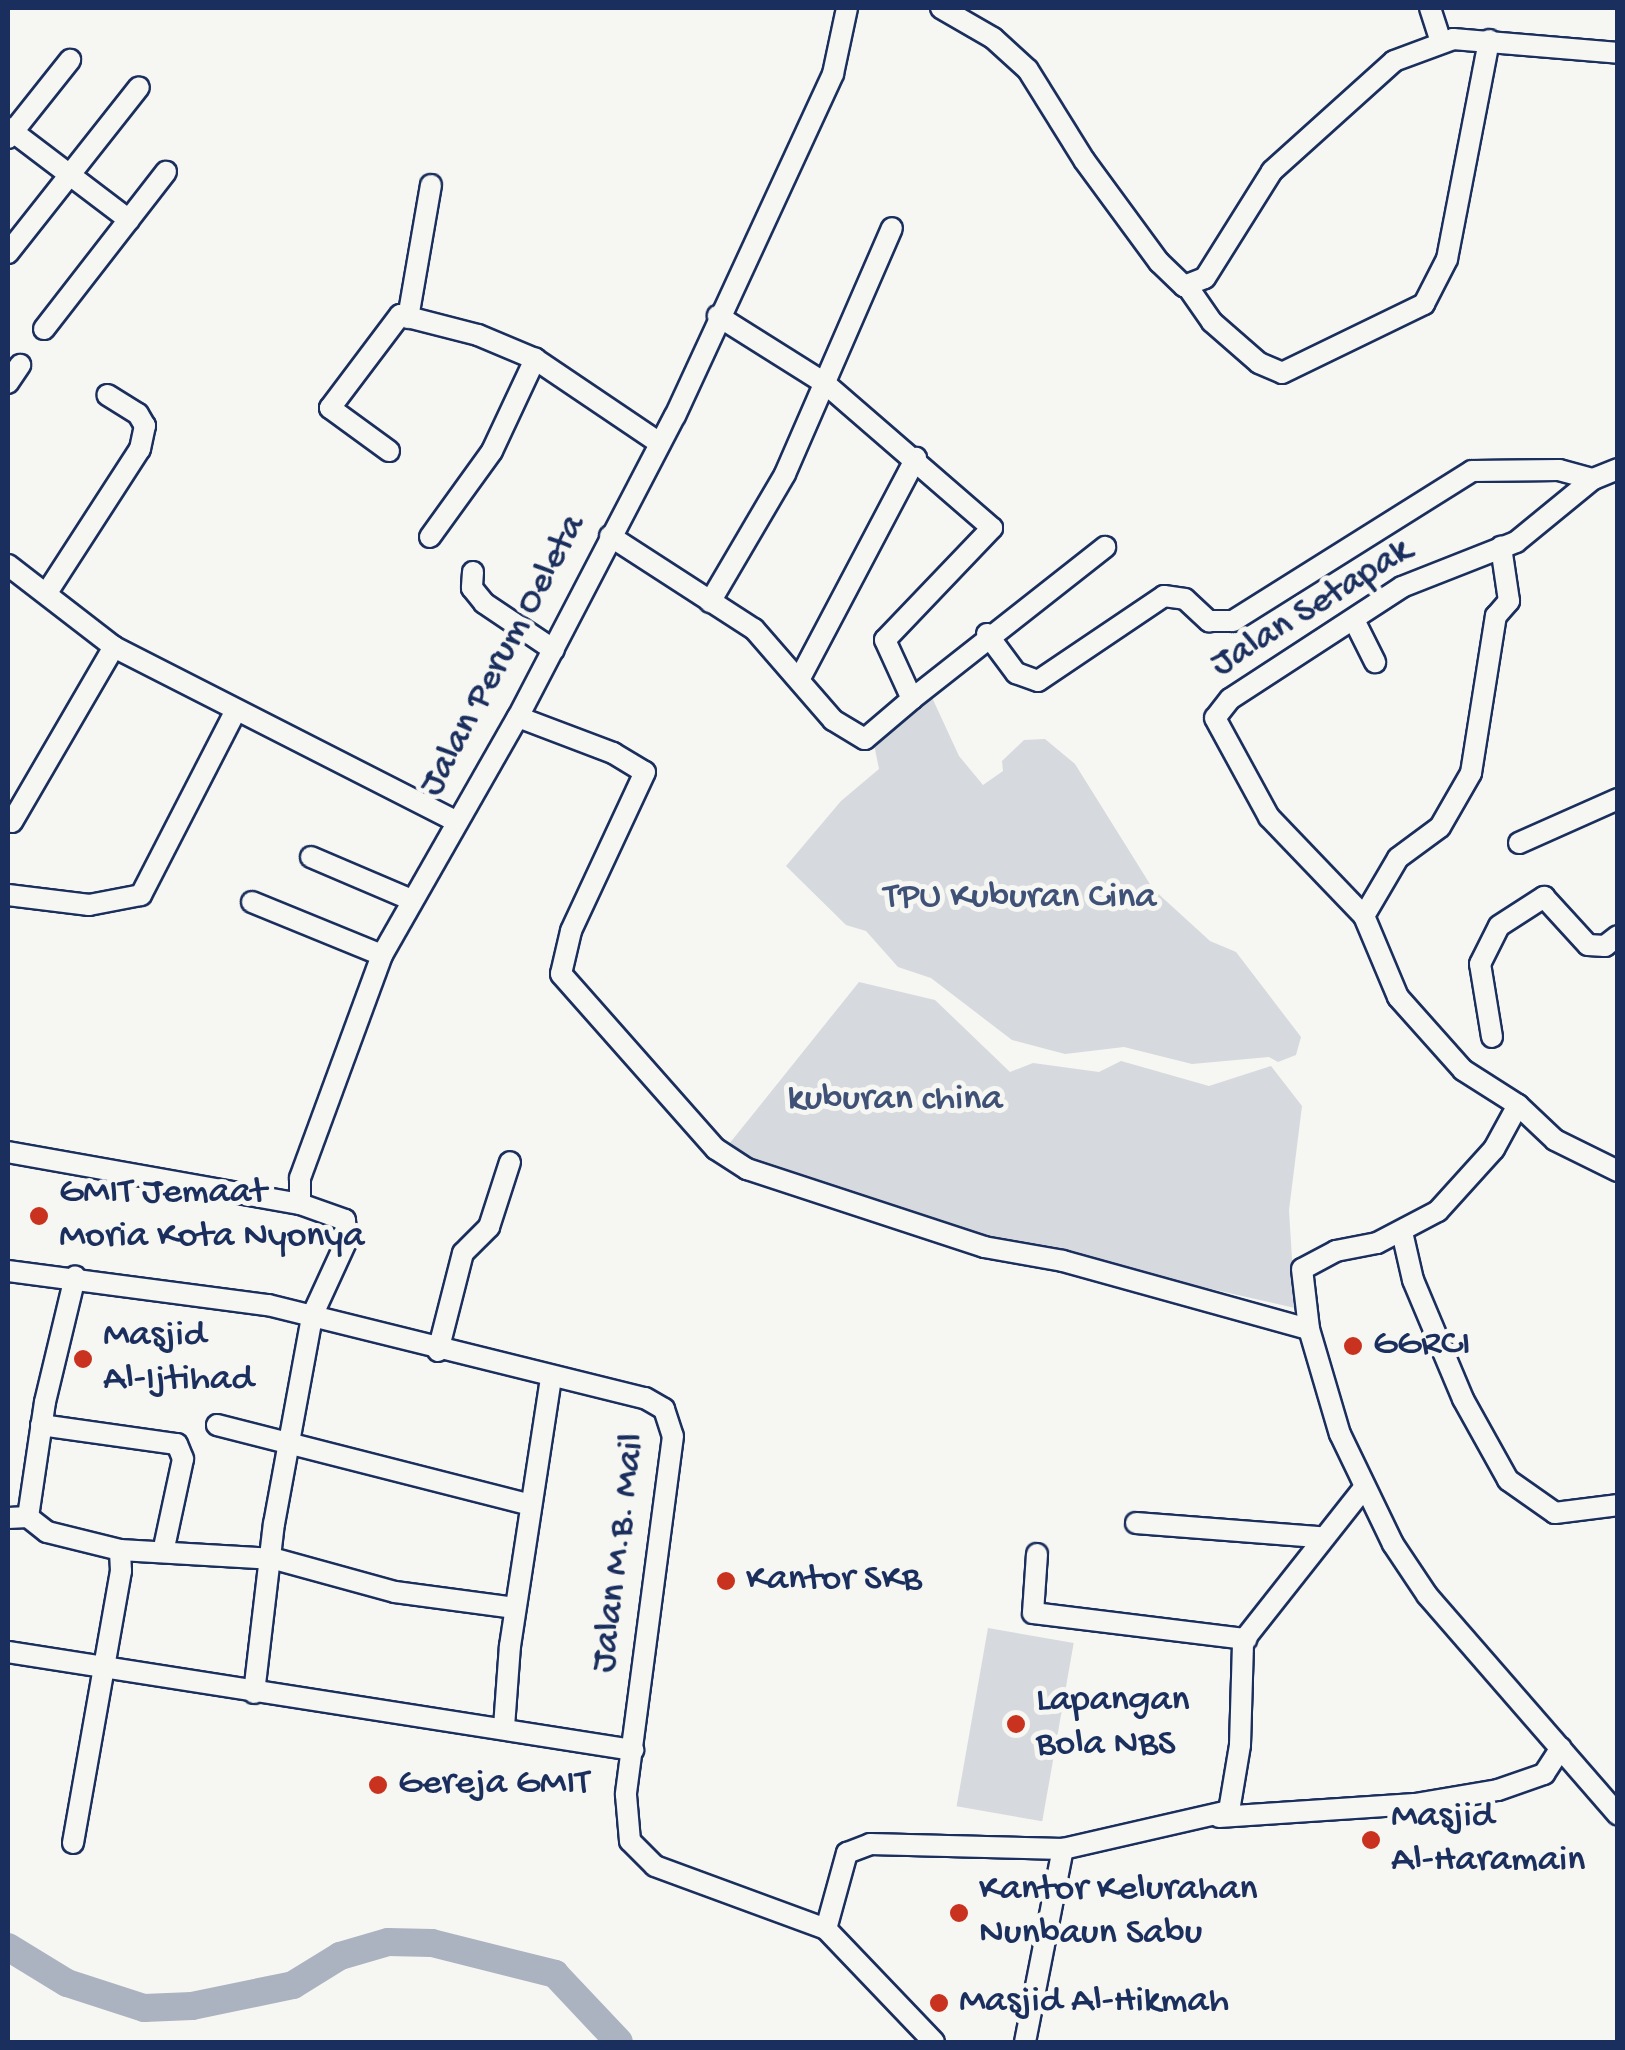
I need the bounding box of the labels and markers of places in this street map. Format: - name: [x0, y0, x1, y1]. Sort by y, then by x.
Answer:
- place label: GMIT Jemaat Moria Kota Nyonya: [59, 1171, 364, 1260]
- marker: GMIT Jemaat Moria Kota Nyonya: [28, 1205, 50, 1227]
- place label: Masjid Al-Ijtihad: [103, 1314, 253, 1404]
- place label: GGRCI: [1373, 1323, 1471, 1369]
- marker: GGRCI: [1342, 1335, 1364, 1357]
- marker: Masjid Al-Ijtihad: [72, 1348, 94, 1370]
- place label: Kantor SKB: [746, 1558, 922, 1604]
- marker: Kantor SKB: [715, 1570, 737, 1592]
- place label: Lapangan Bola NBS: [1036, 1679, 1190, 1768]
- marker: Lapangan Bola NBS: [1005, 1713, 1027, 1735]
- place label: Gereja GMIT: [398, 1762, 590, 1808]
- marker: Gereja GMIT: [367, 1774, 389, 1796]
- place label: Masjid Al-Haramain: [1391, 1795, 1585, 1885]
- marker: Masjid Al-Haramain: [1360, 1829, 1382, 1851]
- place label: Kantor Kelurahan Nunbaun Sabu: [979, 1868, 1258, 1958]
- marker: Kantor Kelurahan Nunbaun Sabu: [948, 1902, 970, 1924]
- place label: Masjid Al-Hikmah: [959, 1980, 1229, 2026]
- marker: Masjid Al-Hikmah: [928, 1992, 950, 2014]

